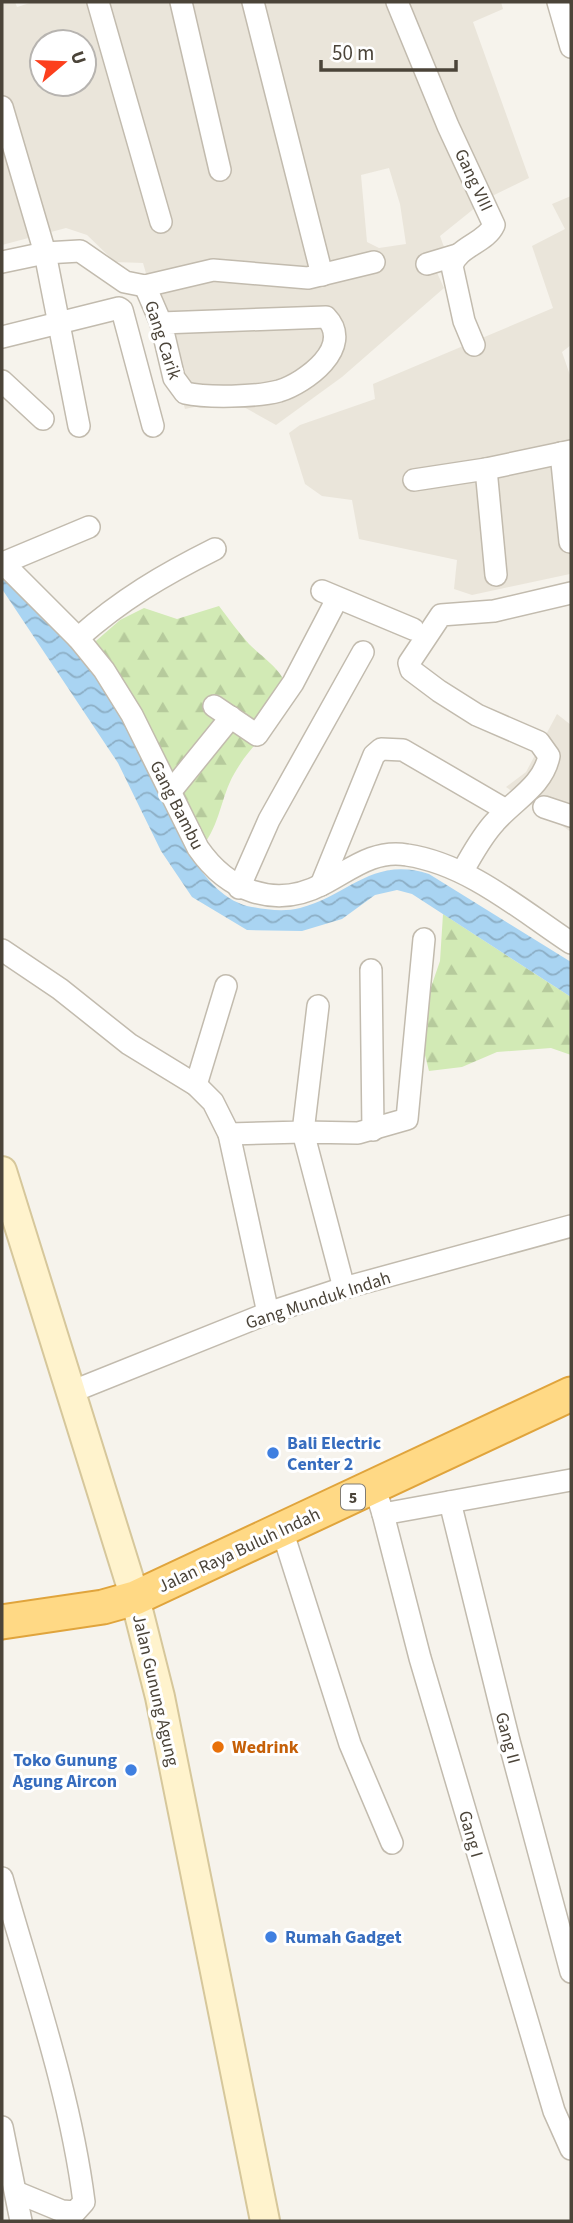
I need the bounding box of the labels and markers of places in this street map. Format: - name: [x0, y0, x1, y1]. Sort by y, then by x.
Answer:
- place label: Bali Electric Center 2: [287, 1431, 382, 1477]
- marker: Bali Electric Center 2: [265, 1445, 281, 1461]
- place label: Wedrink: [232, 1735, 299, 1760]
- marker: Wedrink: [210, 1739, 226, 1755]
- place label: Toko Gunung Agung Aircon: [12, 1748, 117, 1794]
- marker: Toko Gunung Agung Aircon: [123, 1762, 139, 1778]
- place label: Rumah Gadget: [285, 1925, 402, 1950]
- marker: Rumah Gadget: [263, 1929, 279, 1945]

